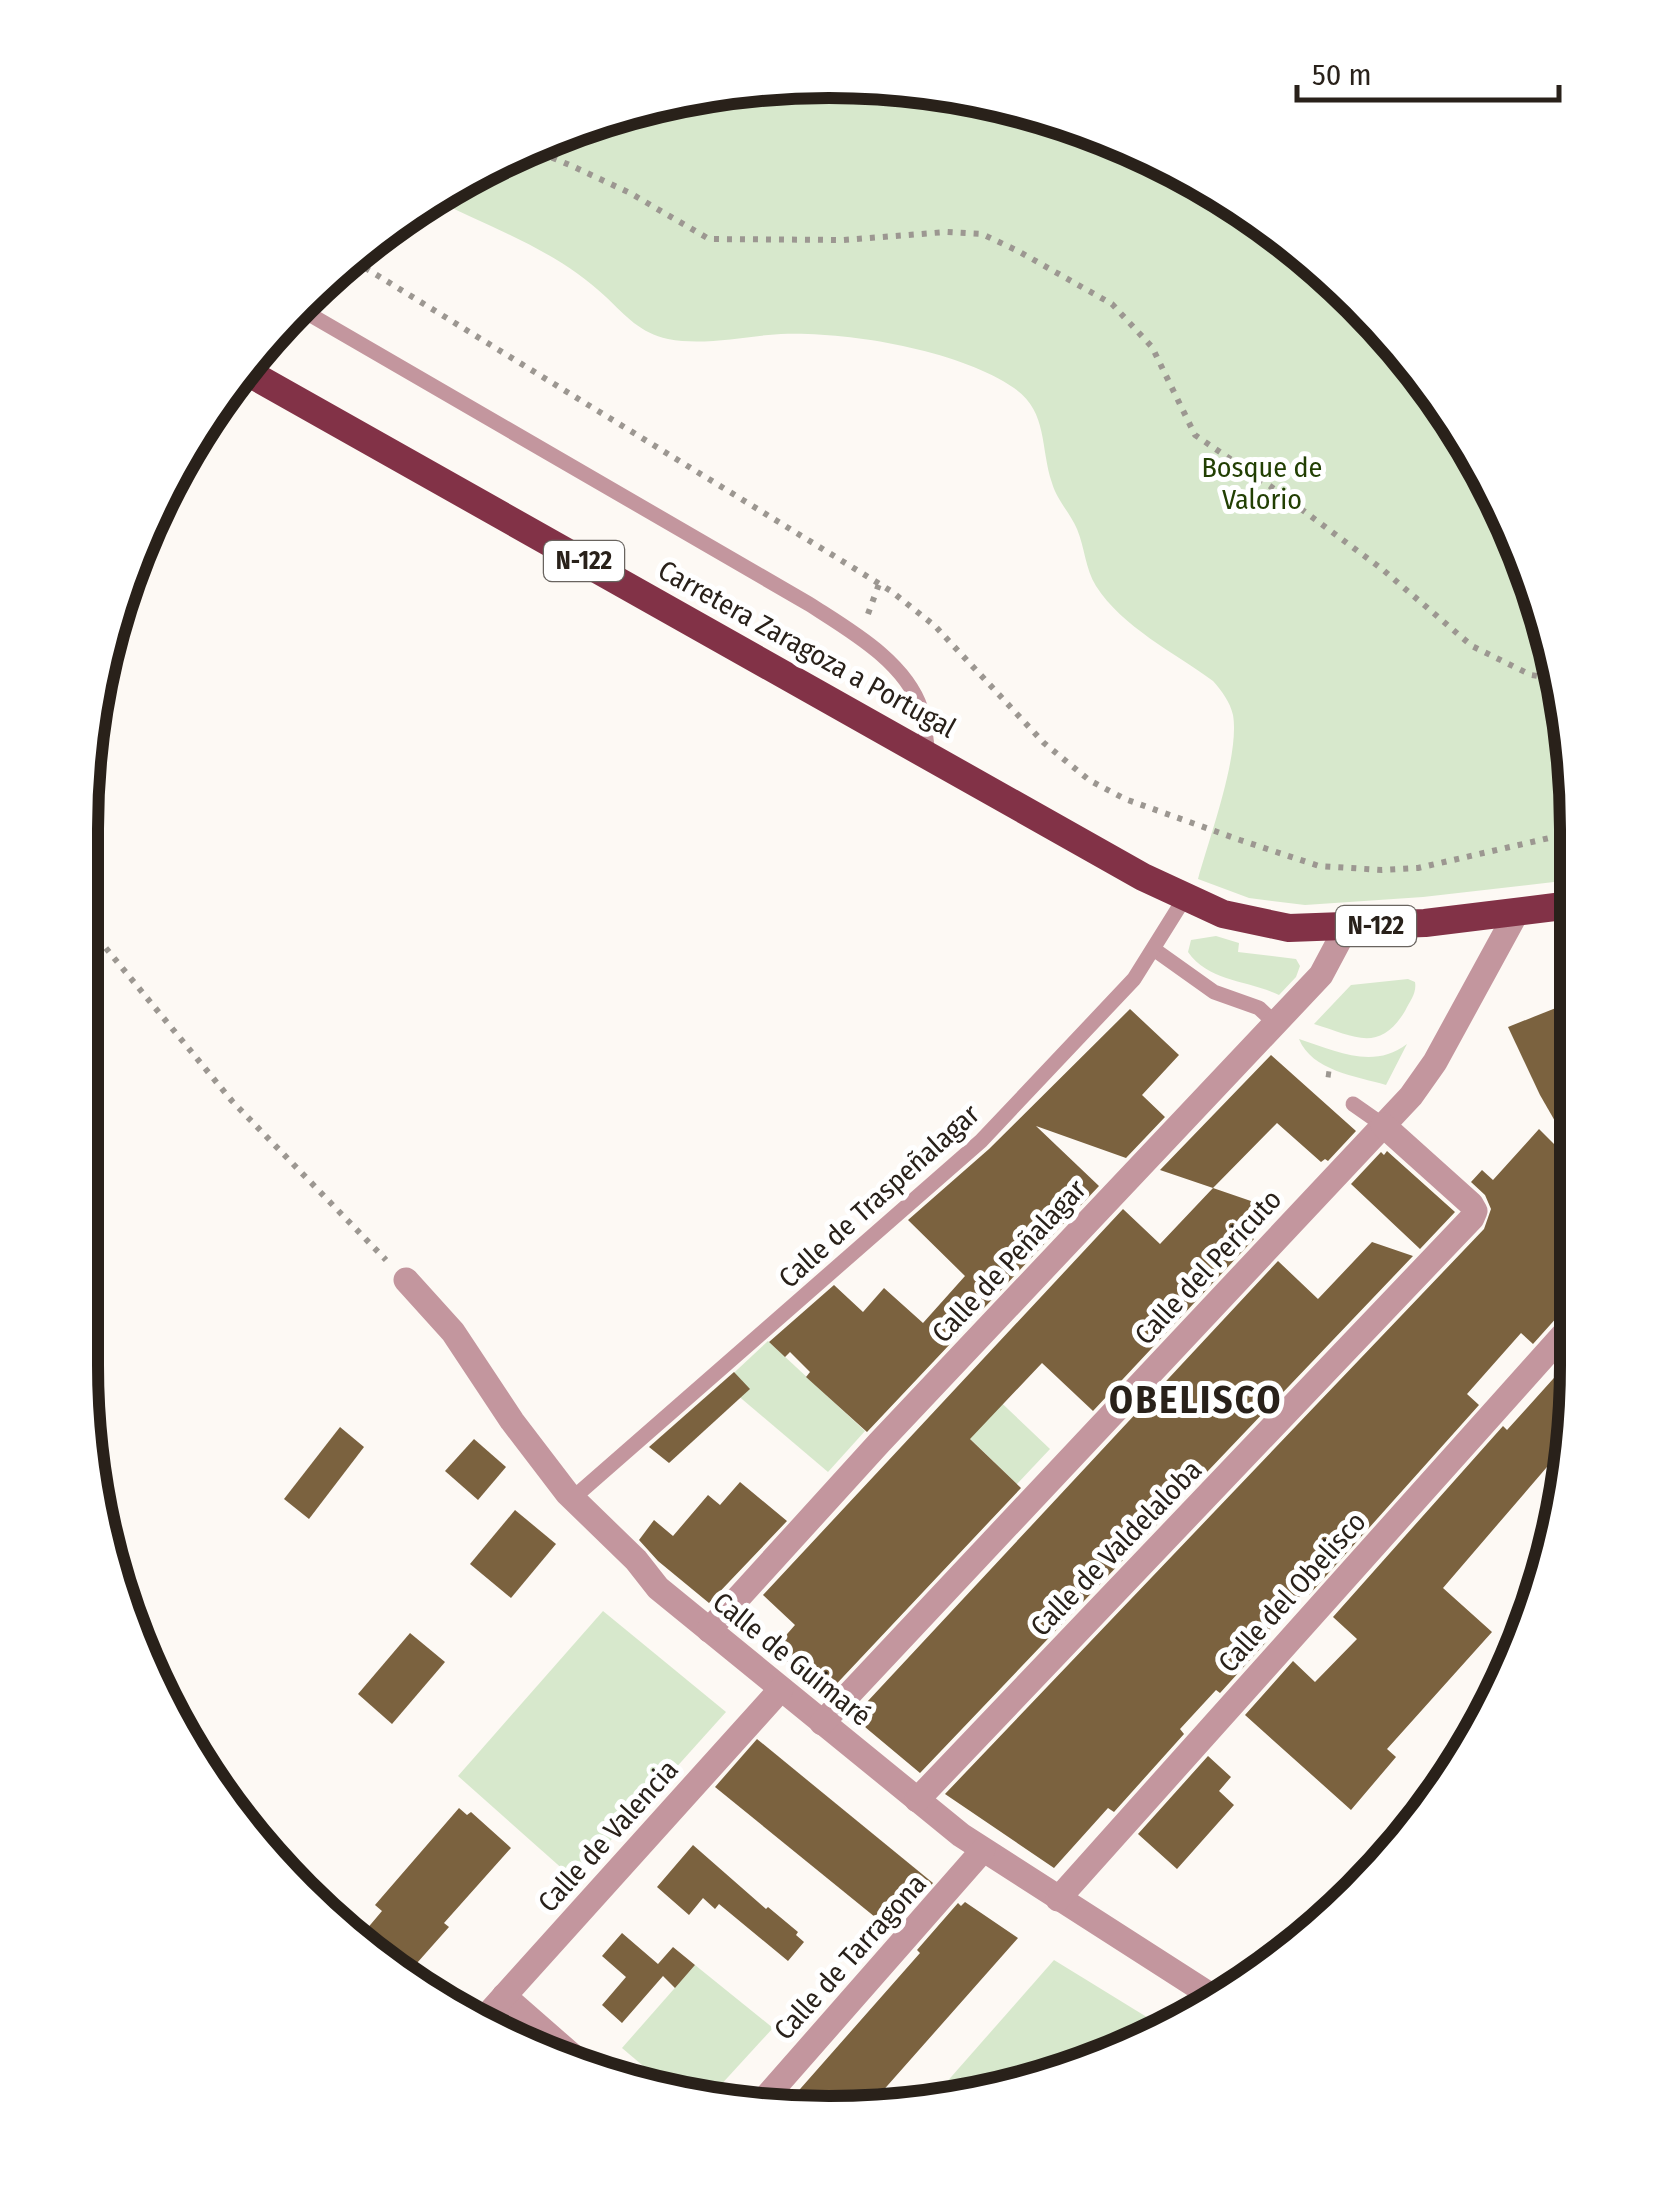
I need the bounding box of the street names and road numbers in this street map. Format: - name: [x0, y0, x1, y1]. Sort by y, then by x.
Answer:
- road number: N-122: [544, 541, 624, 581]
- street label: Carretera Zaragoza a Portugal: [652, 553, 962, 745]
- road number: N-122: [1336, 906, 1416, 946]
- street label: Calle de Traspeñalagar: [772, 1097, 986, 1295]
- street label: Calle de Peñalagar: [925, 1173, 1093, 1349]
- street label: Calle del Pericuto: [1128, 1183, 1288, 1351]
- street label: Calle de Valdelaloba: [1024, 1453, 1208, 1643]
- street label: Calle del Obelisco: [1211, 1505, 1373, 1679]
- street label: Calle de Guimaré: [706, 1585, 878, 1733]
- street label: Calle de Valencia: [531, 1753, 685, 1919]
- street label: Calle de Tarragona: [767, 1867, 933, 2047]

